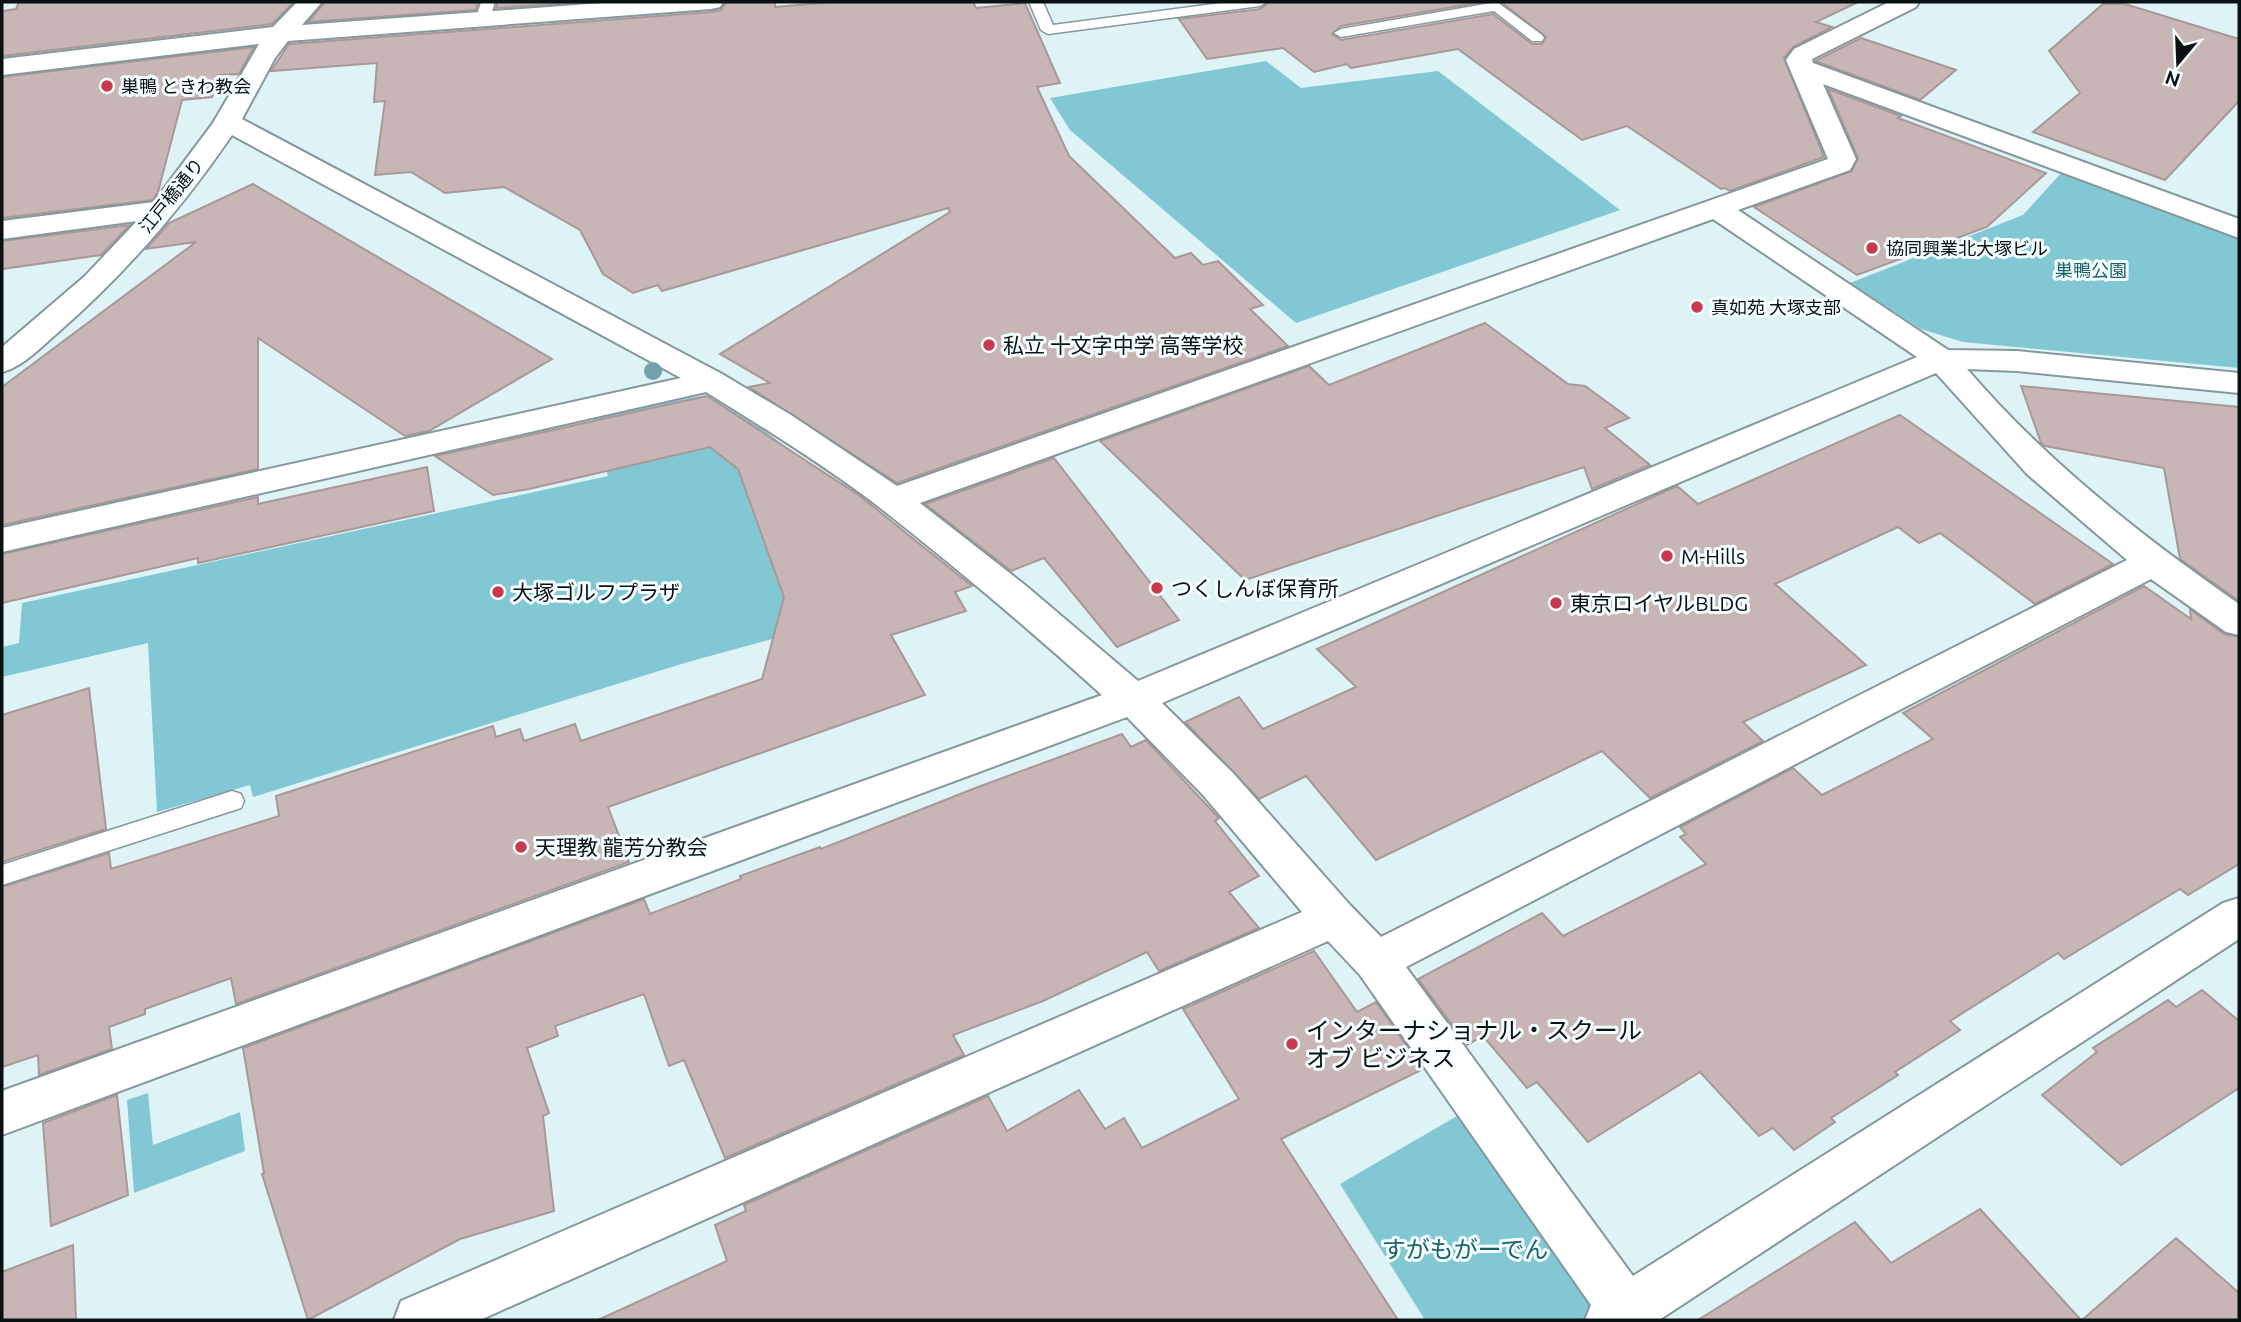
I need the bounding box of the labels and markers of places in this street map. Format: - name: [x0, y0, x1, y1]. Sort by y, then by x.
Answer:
- place label: 巣鴨 ときわ教会: [121, 76, 251, 96]
- marker: 巣鴨 ときわ教会: [99, 78, 115, 94]
- place label: 協同興業北大塚ビル: [1886, 238, 2048, 258]
- marker: 協同興業北大塚ビル: [1864, 240, 1880, 256]
- place label: 真如苑 大塚支部: [1711, 297, 1841, 317]
- marker: 真如苑 大塚支部: [1689, 299, 1705, 315]
- place label: 私立 十文字中学 高等学校: [1003, 333, 1244, 357]
- marker: 私立 十文字中学 高等学校: [981, 337, 997, 353]
- place label: M-Hills: [1681, 544, 1745, 568]
- marker: M-Hills: [1659, 548, 1675, 564]
- place label: つくしんぼ保育所: [1171, 576, 1339, 600]
- place label: 大塚ゴルフプラザ: [512, 580, 680, 604]
- marker: つくしんぼ保育所: [1149, 580, 1165, 596]
- marker: 大塚ゴルフプラザ: [490, 584, 506, 600]
- place label: 東京ロイヤルBLDG: [1570, 591, 1748, 615]
- marker: 東京ロイヤルBLDG: [1548, 595, 1564, 611]
- place label: 天理教 龍芳分教会: [535, 835, 708, 859]
- marker: 天理教 龍芳分教会: [513, 839, 529, 855]
- place label: インターナショナル・スクール オブ ビジネス: [1306, 1017, 1642, 1072]
- marker: インターナショナル・スクール オブ ビジネス: [1284, 1036, 1300, 1052]

